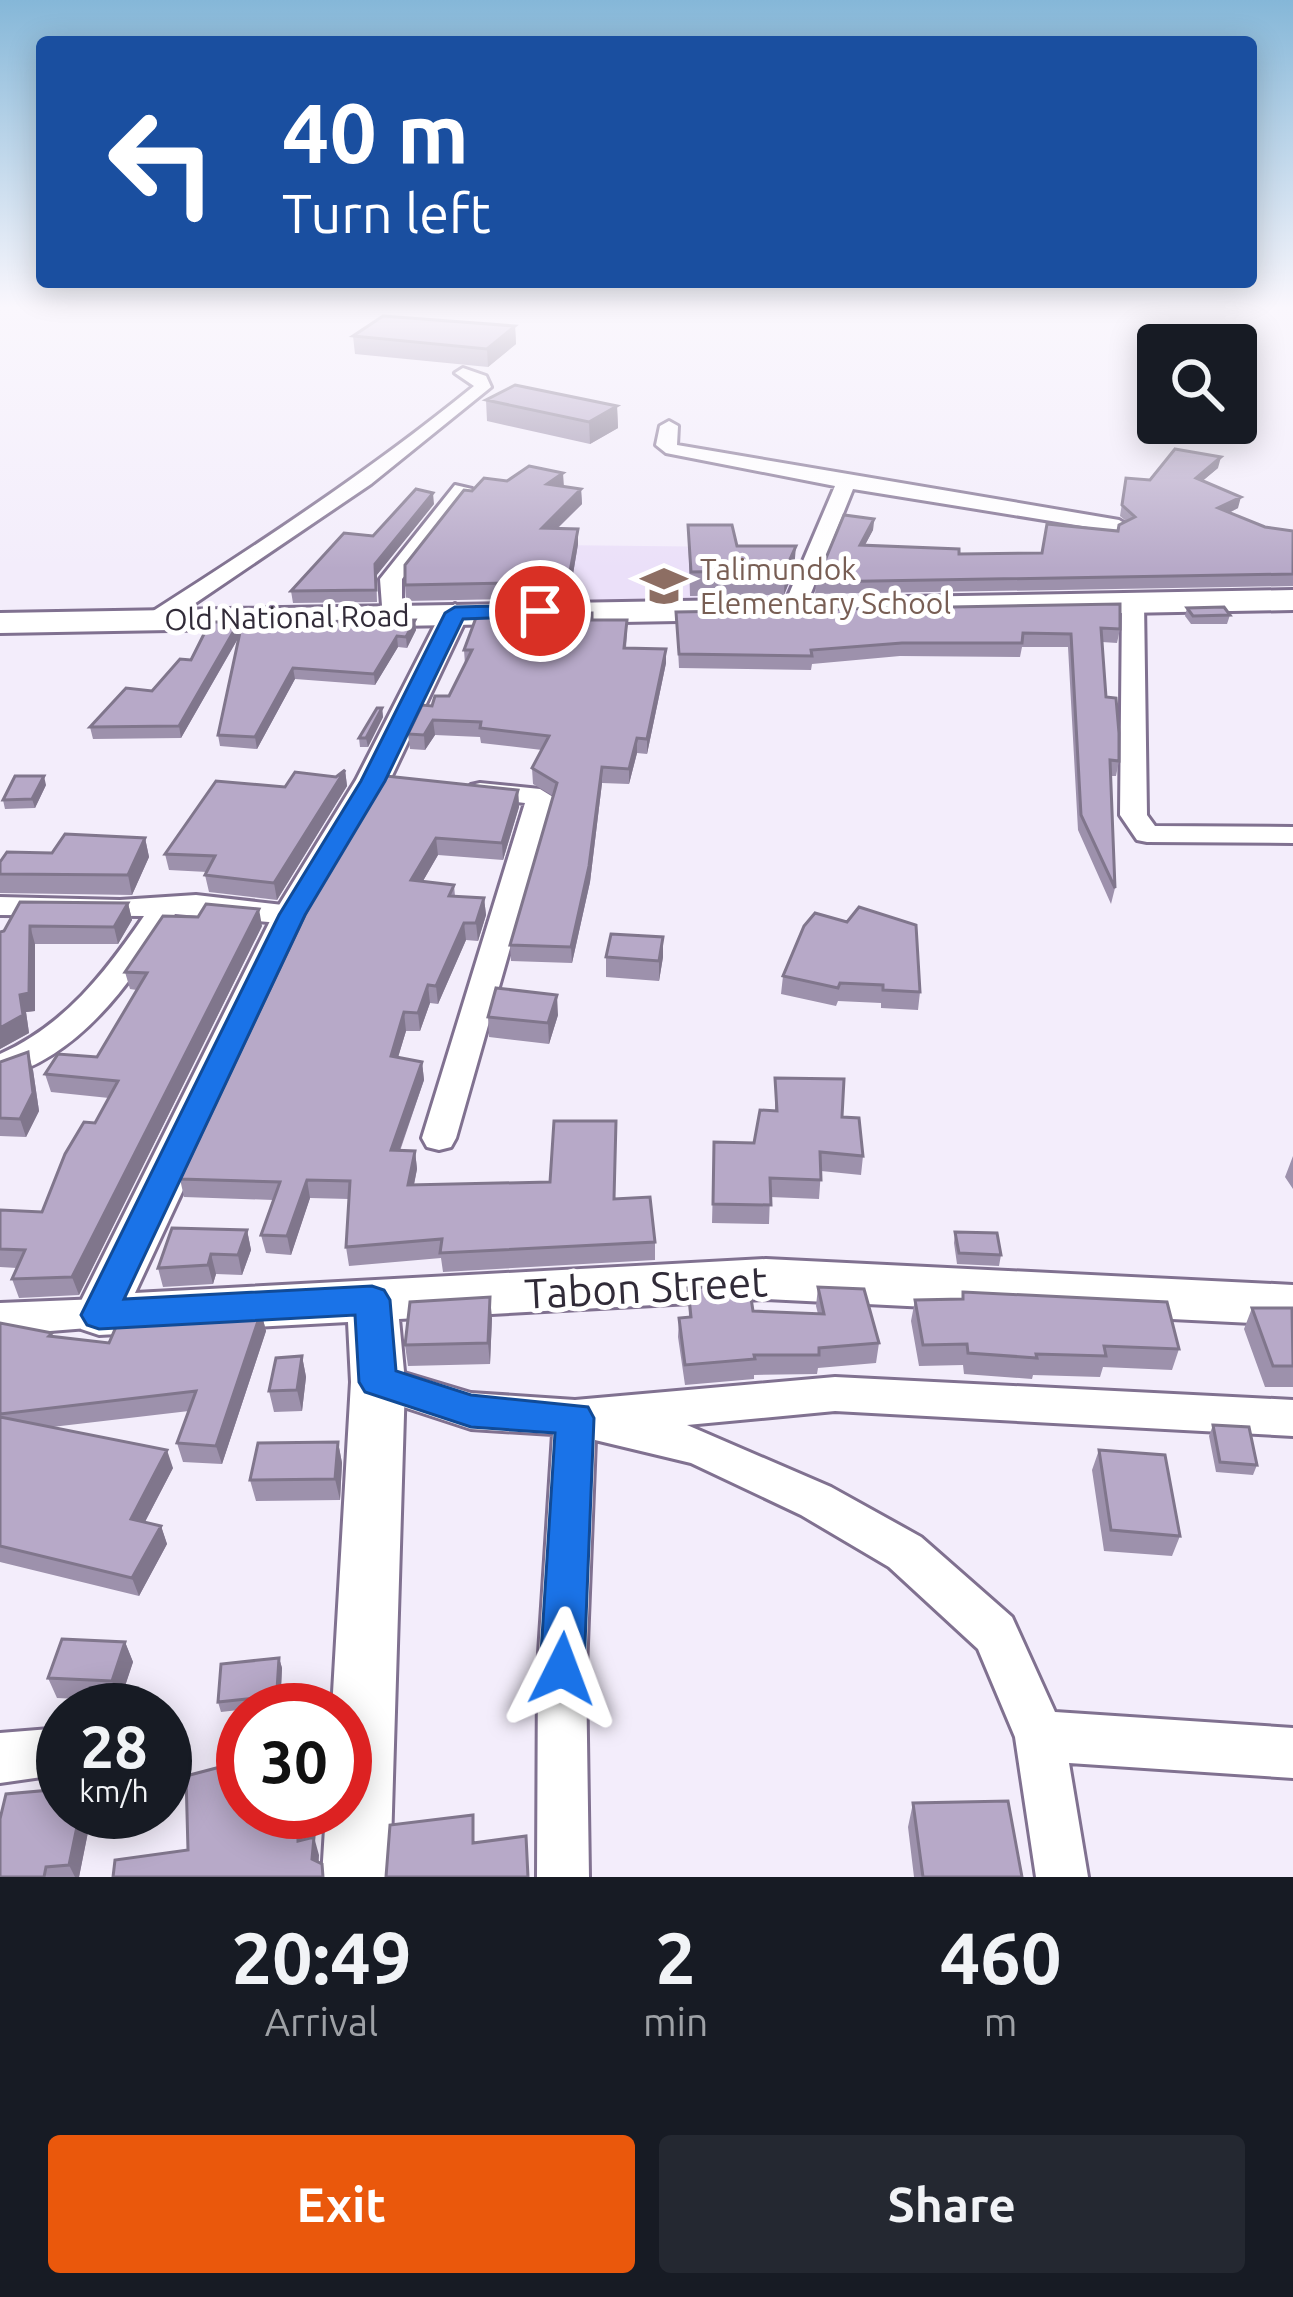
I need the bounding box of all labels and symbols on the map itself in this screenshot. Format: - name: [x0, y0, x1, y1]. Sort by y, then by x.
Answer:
- place label: Talimundok Elementary School: [700, 552, 951, 620]
- pin: [489, 560, 591, 662]
- school or university icon: Talimundok Elementary School: [639, 561, 689, 611]
- street label: Old National Road: [164, 598, 410, 636]
- street label: Tabon Street: [523, 1257, 769, 1317]
- position arrow: [499, 1606, 625, 1732]
- speed limit sign: 30: [216, 1683, 372, 1839]

